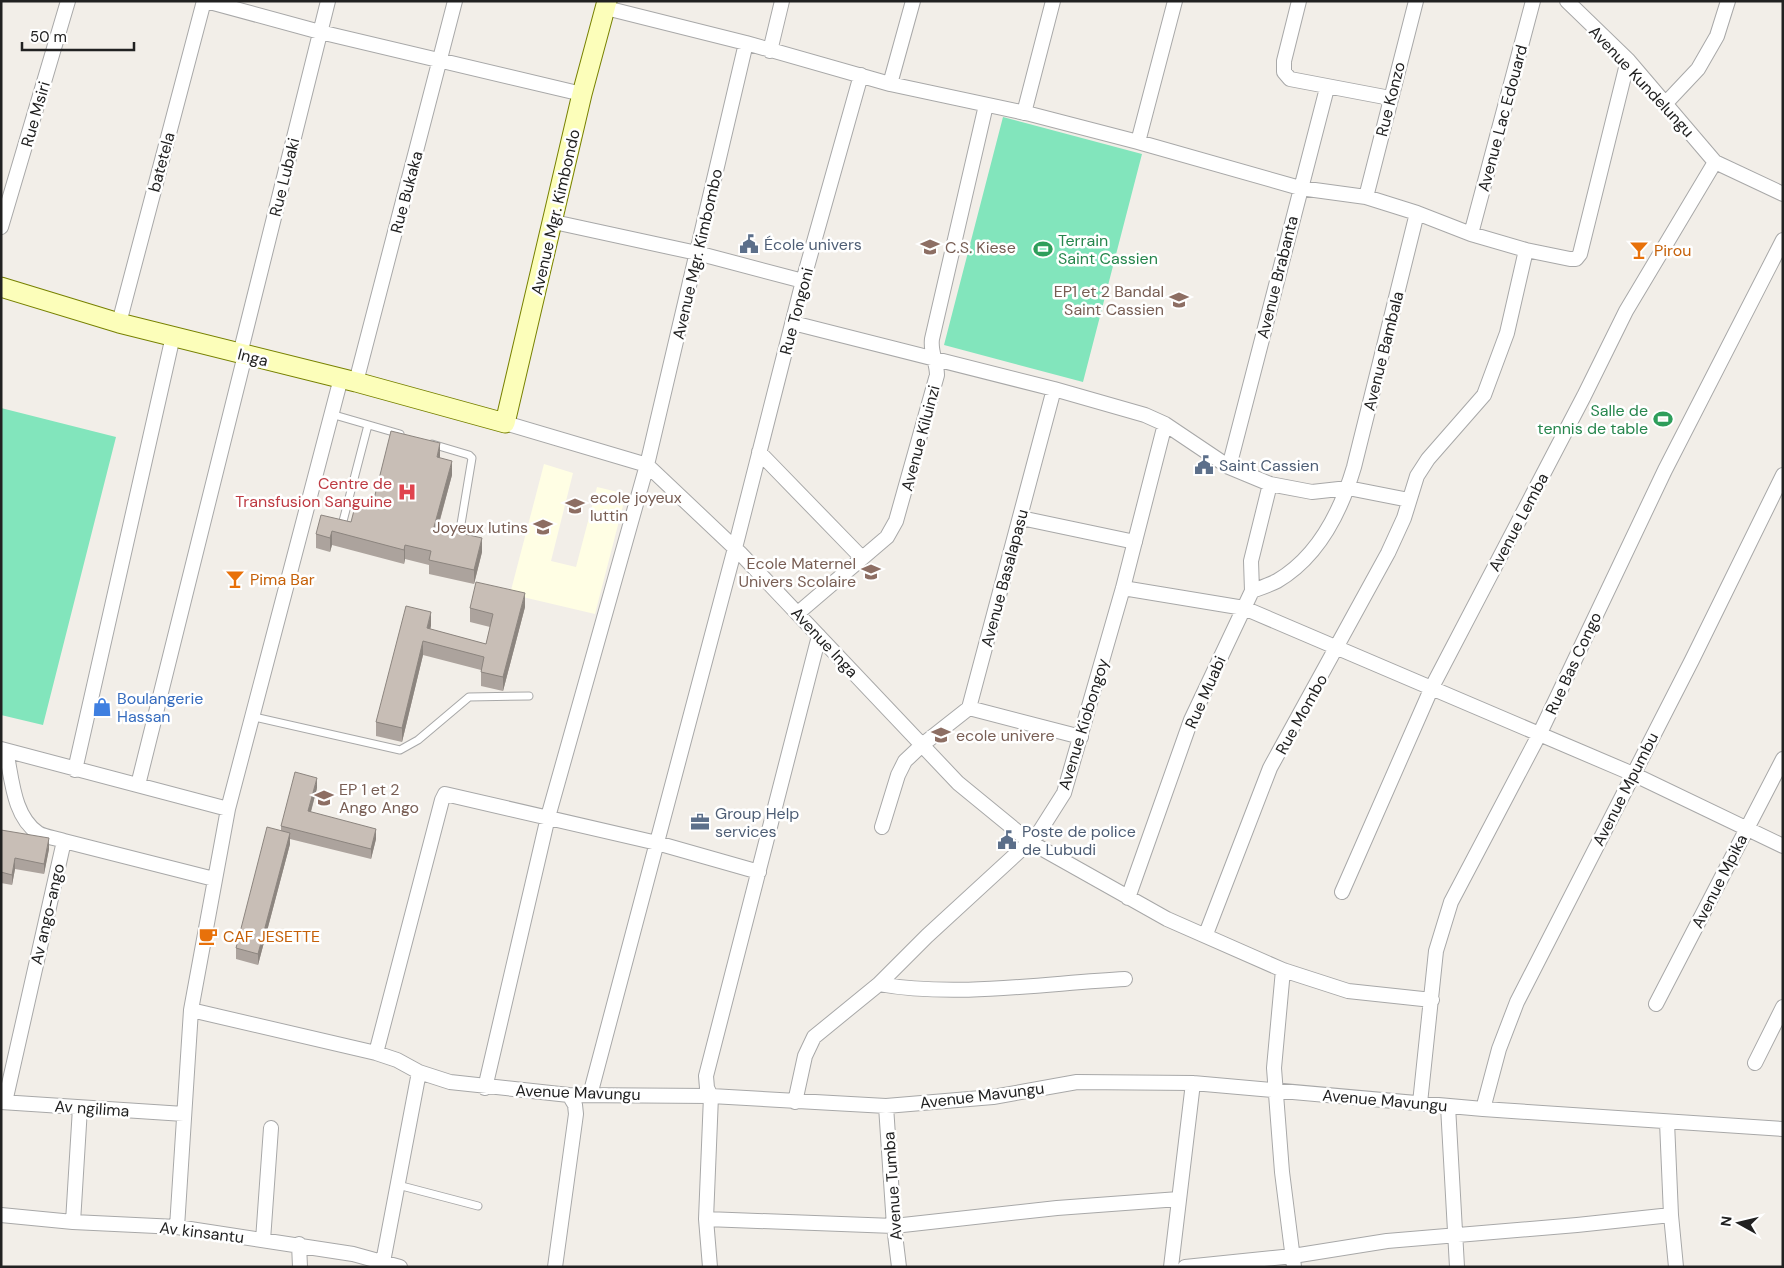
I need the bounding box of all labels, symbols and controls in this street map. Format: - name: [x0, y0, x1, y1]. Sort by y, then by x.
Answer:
- scale bar: [22, 20, 135, 52]
- street label: Avenue Kundelungu: [1584, 21, 1699, 142]
- text: 50 m: [30, 27, 67, 47]
- street label: Avenue Lac Edouard: [1473, 42, 1532, 194]
- street label: Rue Konzo: [1371, 60, 1410, 139]
- street label: Rue Msiri: [16, 79, 55, 149]
- street label: Avenue Mgr. Kimbondo: [526, 127, 585, 297]
- street label: batetela: [143, 130, 179, 194]
- street label: Rue Lubaki: [265, 136, 304, 219]
- street label: Rue Bukaka: [385, 149, 428, 236]
- street label: Avenue Mgr. Kimbombo: [668, 167, 727, 341]
- street label: Avenue Brabanta: [1252, 214, 1303, 341]
- place label: Terrain Saint Cassien: [1058, 230, 1158, 269]
- public building icon: École univers: [738, 233, 760, 255]
- place label: École univers: [764, 234, 862, 255]
- school or university icon: C.S. Kiese: [919, 236, 941, 258]
- place label: C.S. Kiese: [945, 237, 1016, 258]
- sports icon: Terrain Saint Cassien: [1032, 238, 1054, 260]
- bar icon: Pirou: [1628, 239, 1650, 261]
- place label: Pirou: [1654, 240, 1691, 261]
- street label: Rue Tongoni: [775, 265, 818, 357]
- place label: EP1 et 2 Bandal Saint Cassien: [1054, 281, 1164, 320]
- school or university icon: EP1 et 2 Bandal Saint Cassien: [1168, 289, 1190, 311]
- street label: Avenue Bambala: [1359, 289, 1408, 413]
- street label: Inga: [236, 344, 270, 371]
- street label: Avenue Kiluinzi: [896, 383, 945, 493]
- place label: Salle de tennis de table: [1537, 400, 1648, 439]
- sports icon: Salle de tennis de table: [1652, 408, 1674, 430]
- public building icon: Saint Cassien: [1193, 454, 1215, 476]
- place label: Saint Cassien: [1219, 455, 1319, 476]
- street label: Avenue Lemba: [1484, 469, 1553, 575]
- place label: Centre de Transfusion Sanguine: [235, 473, 392, 512]
- hospital icon: Centre de Transfusion Sanguine: [396, 481, 418, 503]
- place label: ecole joyeux luttin: [590, 487, 682, 526]
- school or university icon: ecole joyeux luttin: [564, 495, 586, 517]
- street label: Avenue Basalapasu: [976, 507, 1033, 649]
- school or university icon: Joyeux lutins: [532, 516, 554, 538]
- place label: Joyeux lutins: [432, 517, 528, 538]
- place label: Ecole Maternel Univers Scolaire: [738, 553, 856, 592]
- school or university icon: Ecole Maternel Univers Scolaire: [860, 561, 882, 583]
- bar icon: Pima Bar: [224, 568, 246, 590]
- place label: Pima Bar: [250, 569, 315, 590]
- street label: Avenue Inga: [787, 603, 863, 682]
- street label: Rue Bas Congo: [1541, 609, 1606, 718]
- street label: Rue Muabi: [1180, 653, 1231, 732]
- street label: Avenue Kiobongoy: [1054, 656, 1113, 792]
- street label: Rue Mombo: [1271, 670, 1332, 758]
- place label: Boulangerie Hassan: [117, 688, 203, 727]
- shop icon: Boulangerie Hassan: [91, 696, 113, 718]
- school or university icon: ecole univere: [930, 724, 952, 746]
- place label: ecole univere: [956, 725, 1055, 746]
- street label: Avenue Mpumbu: [1588, 729, 1663, 850]
- place label: EP 1 et 2 Ango Ango: [339, 779, 419, 818]
- school or university icon: EP 1 et 2 Ango Ango: [313, 787, 335, 809]
- place label: Group Help services: [715, 803, 799, 842]
- office icon: Group Help services: [689, 811, 711, 833]
- place label: Poste de police de Lubudi: [1022, 821, 1136, 860]
- public building icon: Poste de police de Lubudi: [996, 829, 1018, 851]
- street label: Avenue Mpika: [1687, 831, 1752, 932]
- street label: Av ango-ango: [26, 862, 69, 967]
- cafe icon: CAF JESETTE: [197, 925, 219, 947]
- place label: CAF JESETTE: [223, 926, 320, 947]
- street label: Avenue Mavungu: [919, 1077, 1046, 1114]
- street label: Avenue Mavungu: [515, 1080, 641, 1105]
- street label: Avenue Mavungu: [1322, 1085, 1448, 1116]
- street label: Av ngilima: [54, 1095, 130, 1122]
- street label: Avenue Tumba: [878, 1131, 907, 1241]
- north arrow: [1714, 1198, 1764, 1248]
- text: N: [1717, 1215, 1736, 1228]
- street label: Av kinsantu: [158, 1217, 245, 1248]

